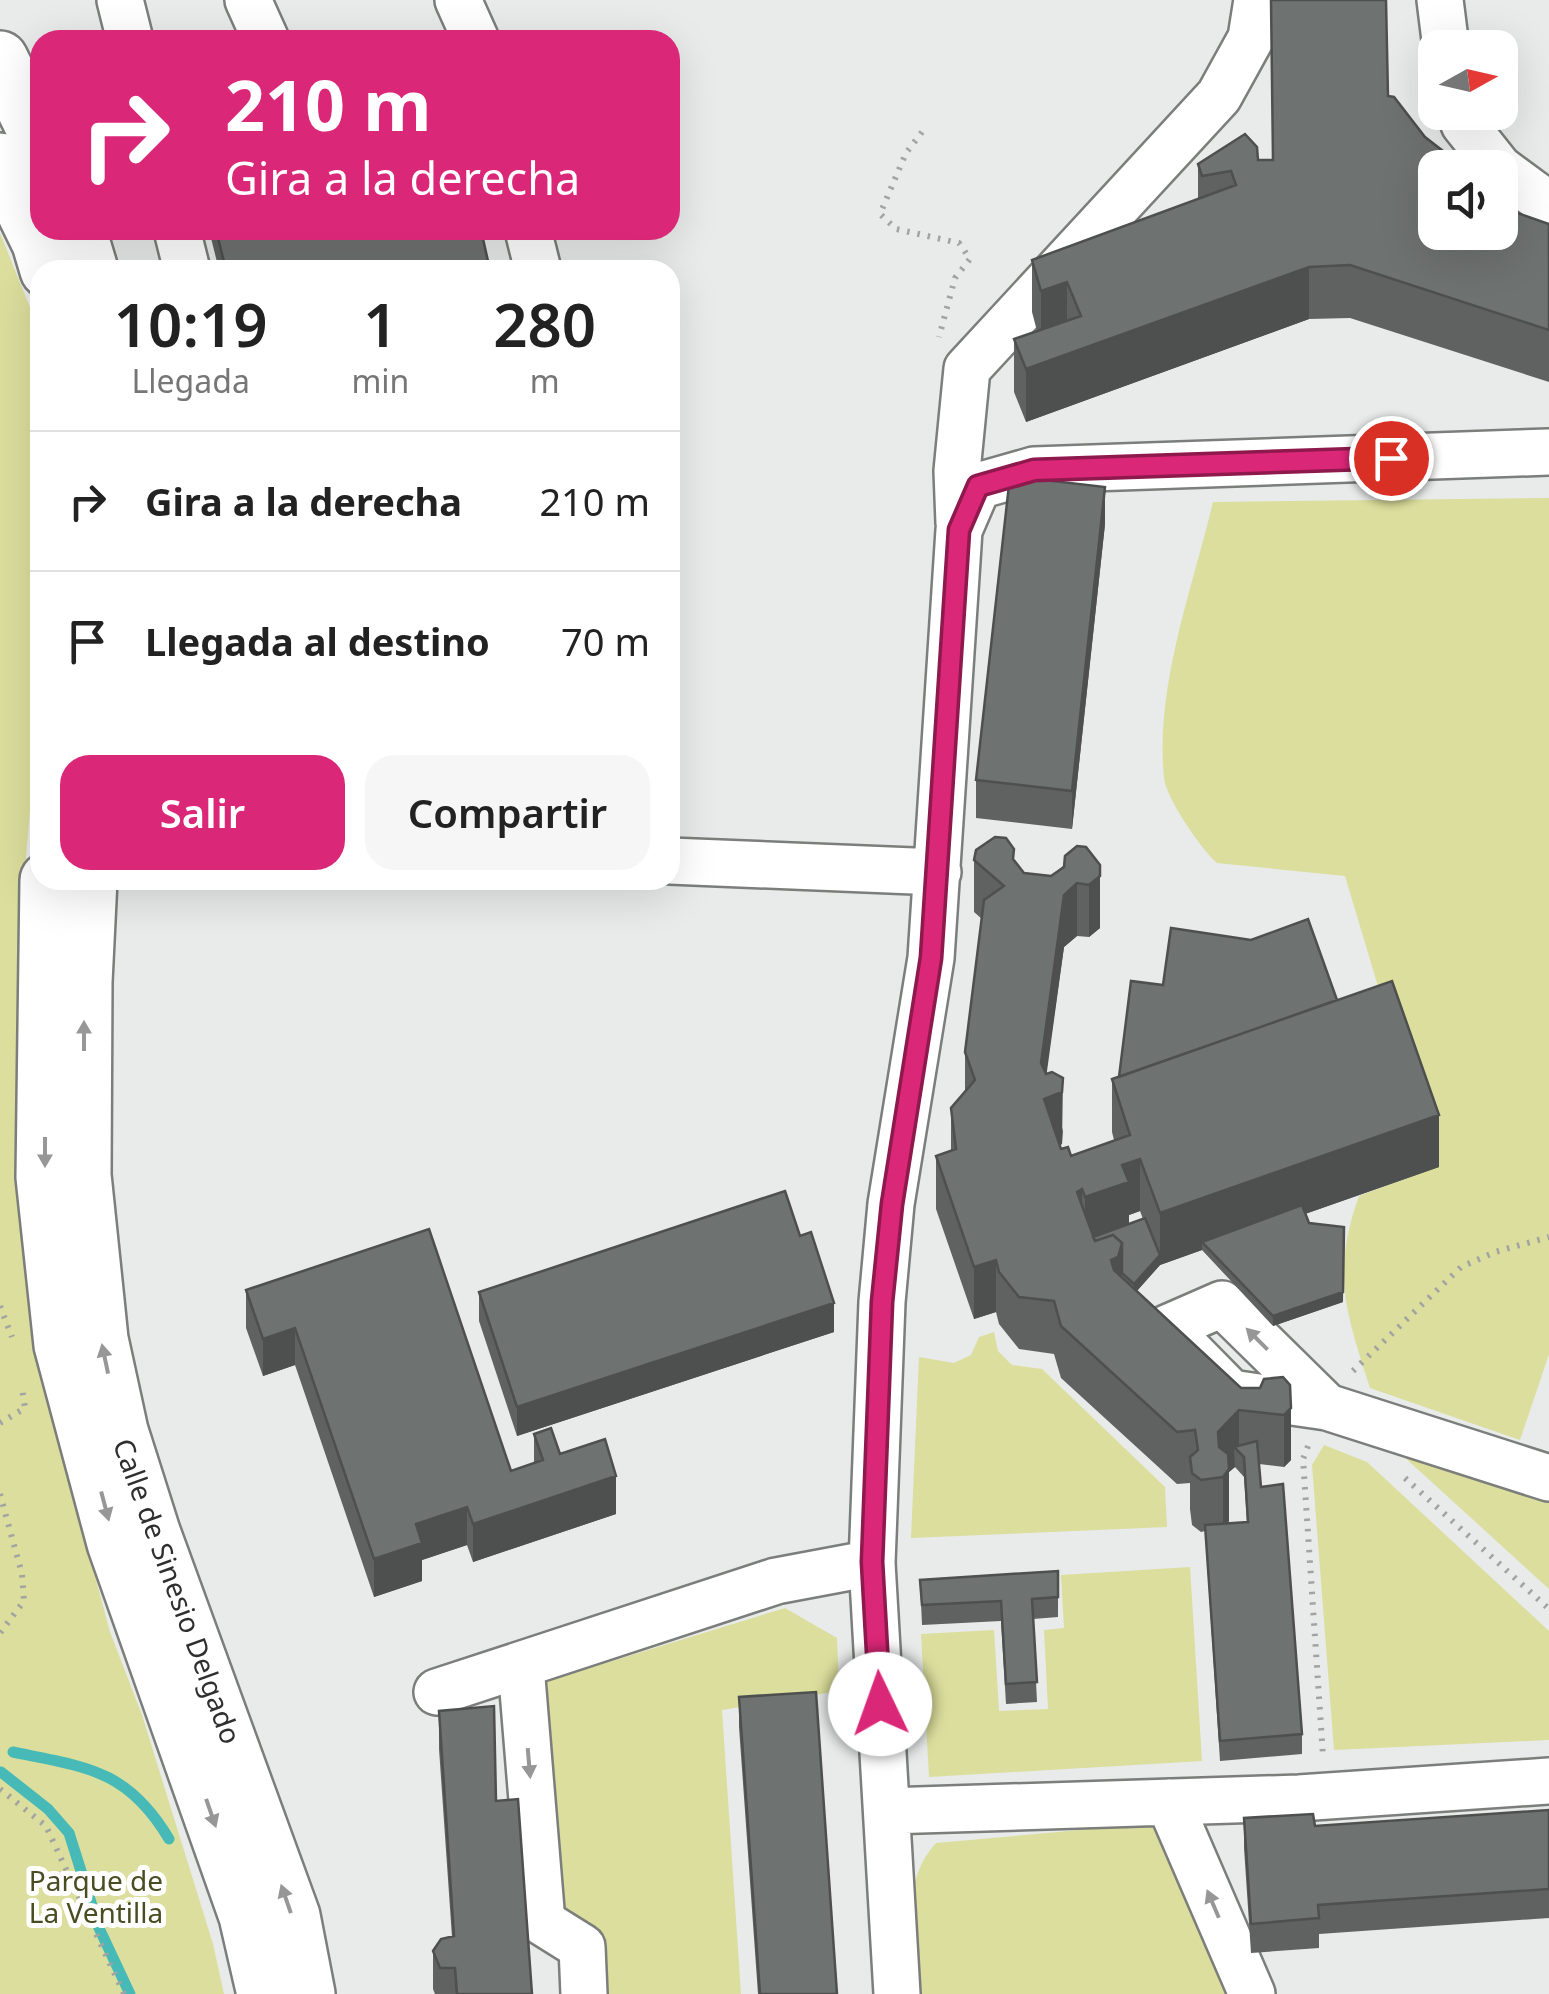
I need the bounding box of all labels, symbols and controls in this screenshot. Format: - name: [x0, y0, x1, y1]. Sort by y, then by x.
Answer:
- north arrow: [1418, 30, 1518, 130]
- map controls: [1418, 30, 1518, 250]
- text: 210 m: [225, 56, 432, 152]
- icon: right: [60, 70, 190, 200]
- text: Gira a la derecha: [225, 147, 580, 208]
- button: sound: [1418, 150, 1518, 250]
- text: 10:19: [114, 283, 268, 365]
- text: 1: [363, 283, 398, 365]
- text: 280: [493, 283, 596, 365]
- text: Llegada: [132, 359, 250, 402]
- text: min: [351, 359, 409, 402]
- text: m: [530, 359, 560, 402]
- pin: [1349, 416, 1434, 501]
- icon: arrive: [1364, 431, 1419, 486]
- icon: right: [60, 474, 115, 529]
- text: Gira a la derecha: [145, 475, 462, 527]
- text: 210 m: [539, 475, 650, 527]
- icon: arrive: [60, 614, 115, 669]
- text: Llegada al destino: [145, 615, 490, 667]
- text: 70 m: [561, 615, 650, 667]
- button: Salir: [60, 755, 345, 870]
- button: Compartir: [365, 755, 650, 870]
- one-way arrow: [76, 1019, 92, 1051]
- one-way arrow: [36, 1137, 52, 1169]
- one-way arrow: [1246, 1327, 1270, 1351]
- one-way arrow: [96, 1343, 112, 1374]
- street label: Calle de Sinesio Delgado: [105, 1433, 251, 1749]
- one-way arrow: [98, 1491, 114, 1522]
- position arrow: [828, 1652, 932, 1756]
- one-way arrow: [521, 1748, 537, 1780]
- one-way arrow: [204, 1799, 219, 1829]
- park label: Parque de La Ventilla: [29, 1861, 163, 1931]
- one-way arrow: [278, 1884, 293, 1914]
- one-way arrow: [1205, 1889, 1221, 1919]

